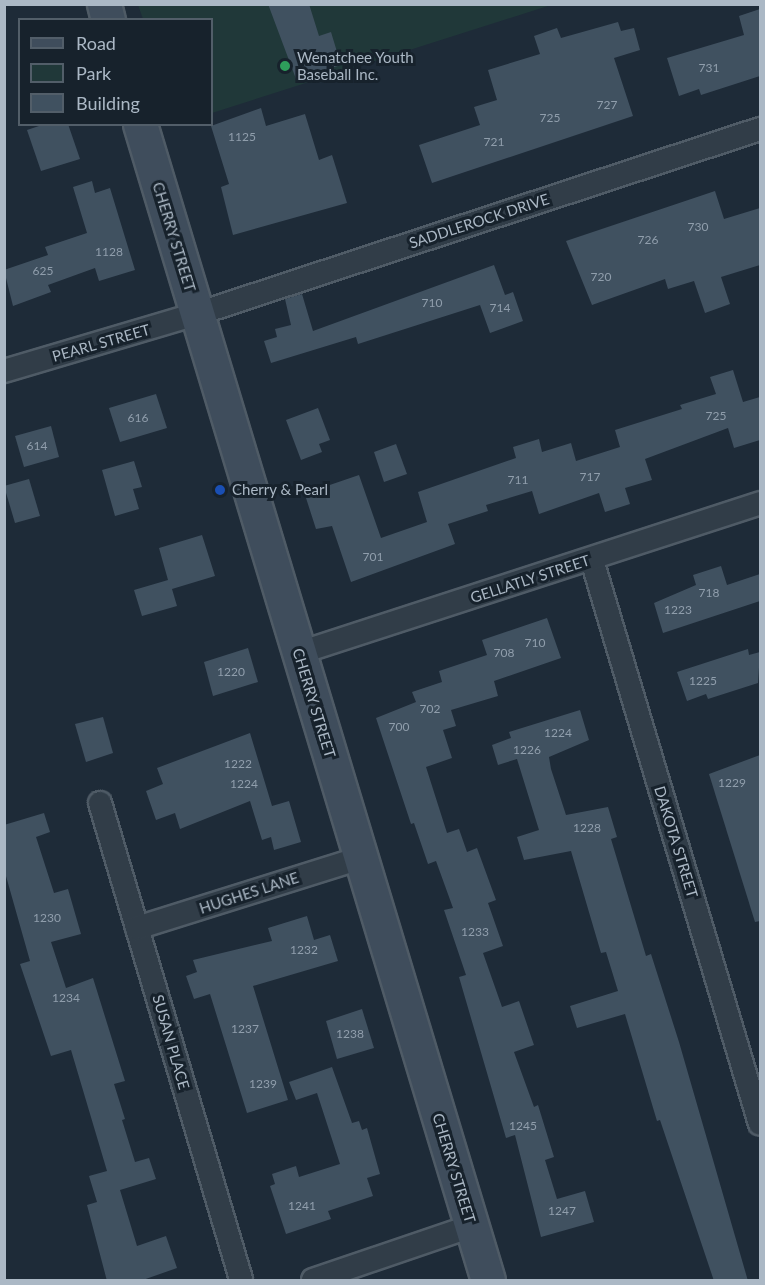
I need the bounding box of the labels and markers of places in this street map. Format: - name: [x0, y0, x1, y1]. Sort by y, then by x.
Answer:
- place label: Wenatchee Youth Baseball Inc.: [297, 48, 414, 83]
- marker: Wenatchee Youth Baseball Inc.: [278, 59, 292, 73]
- place label: Cherry & Pearl: [232, 481, 328, 499]
- marker: Cherry & Pearl: [213, 483, 227, 497]

